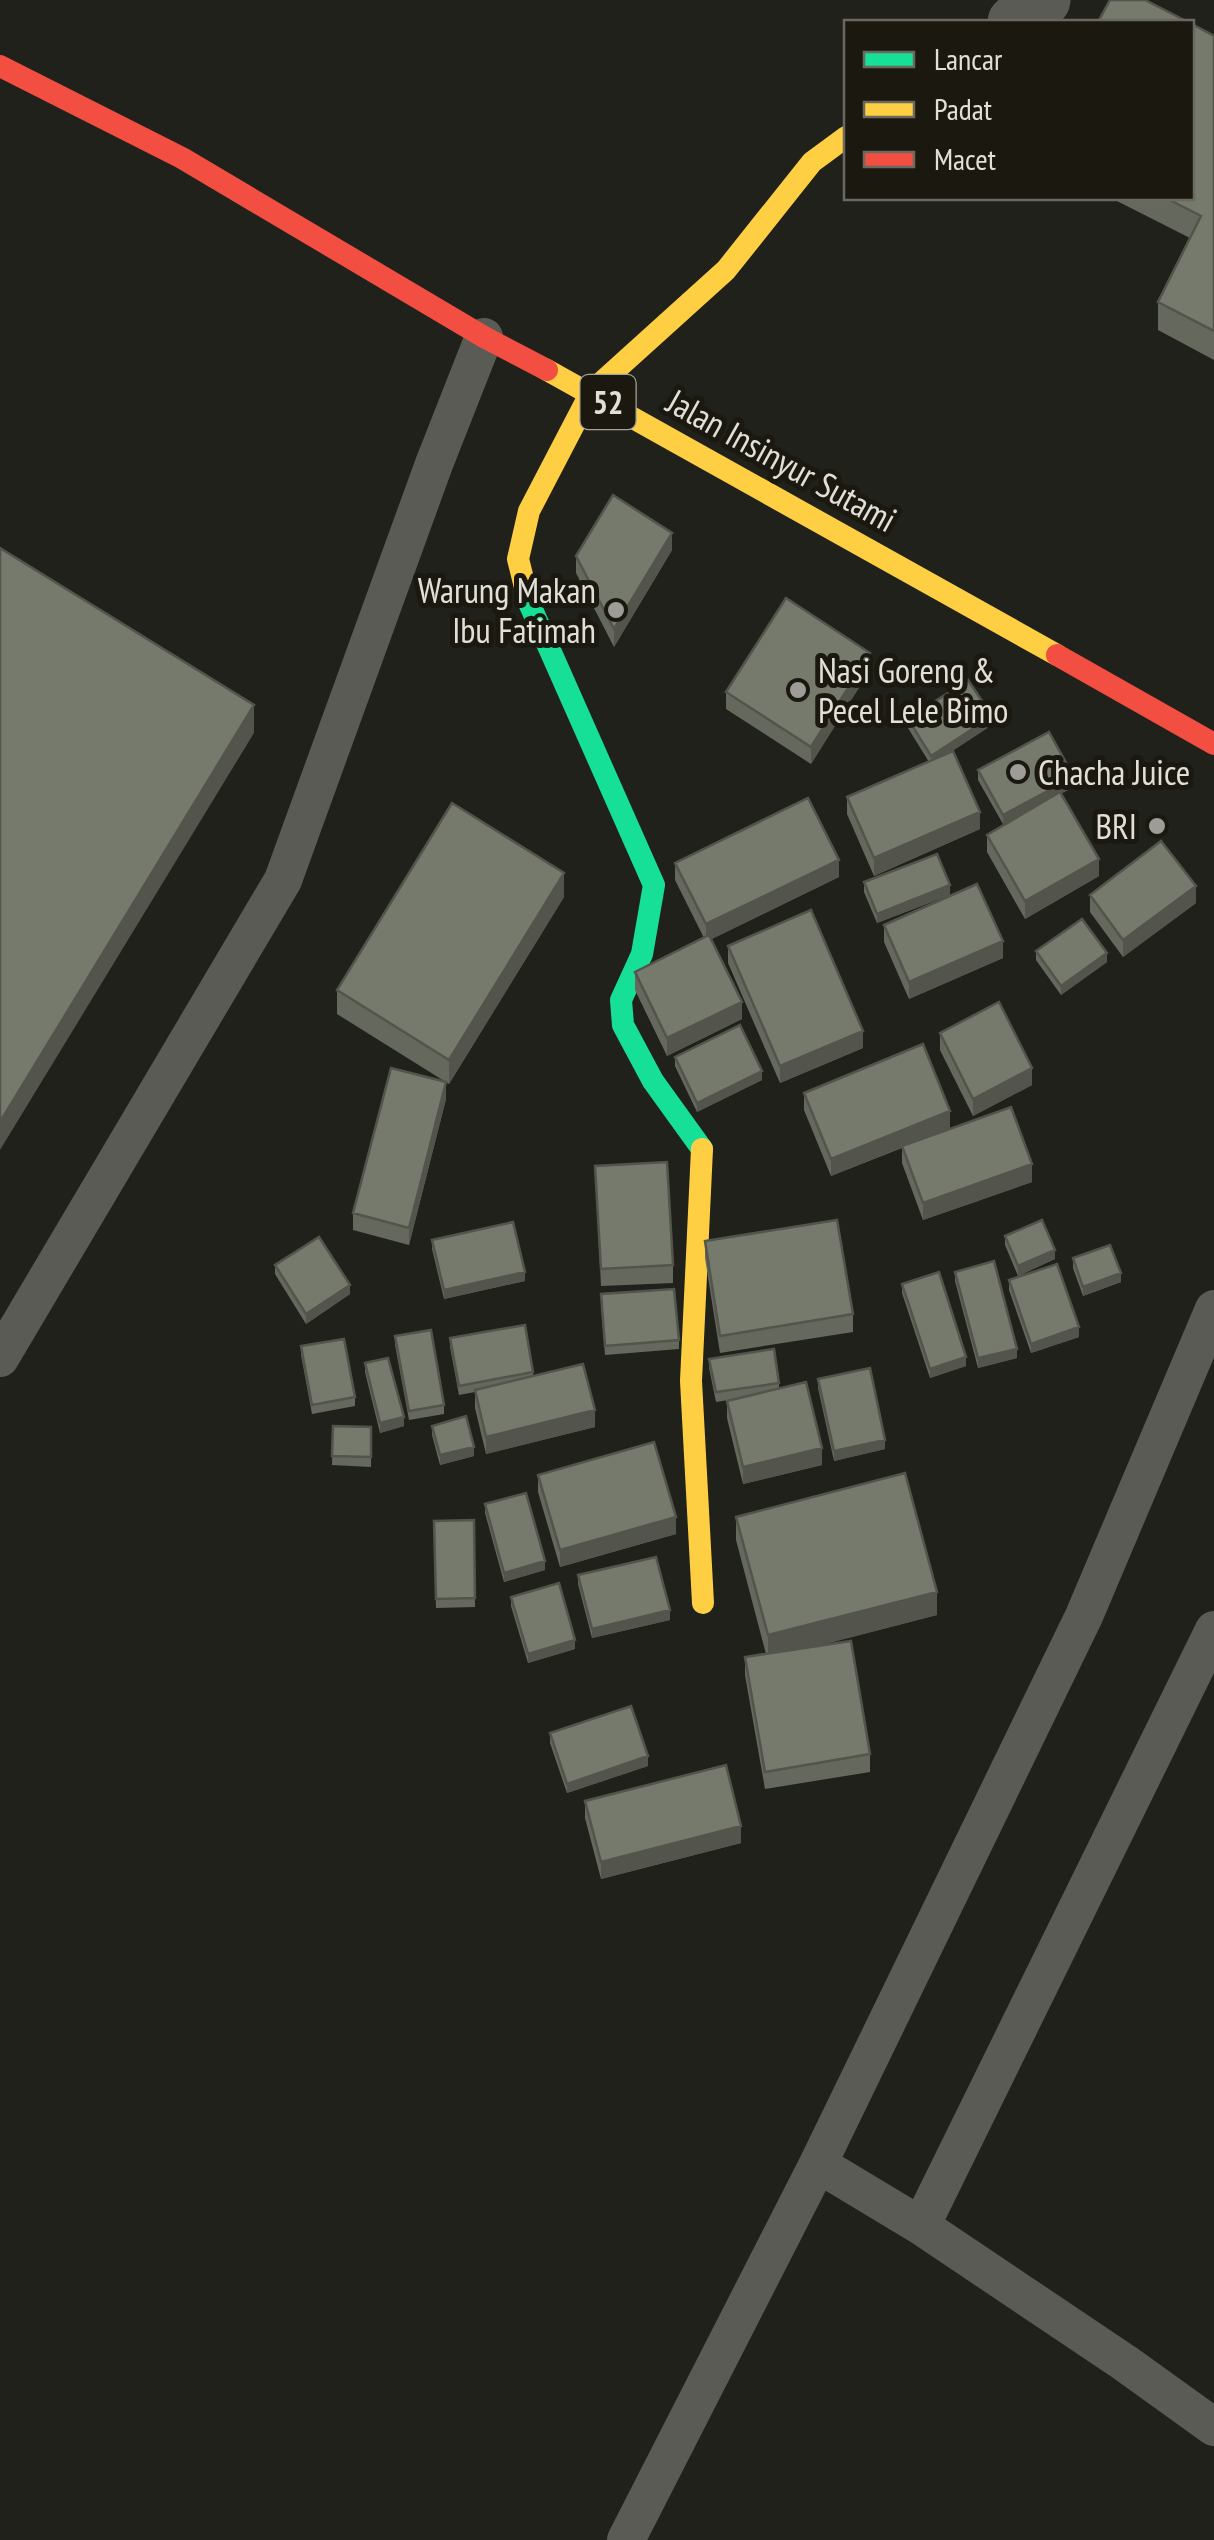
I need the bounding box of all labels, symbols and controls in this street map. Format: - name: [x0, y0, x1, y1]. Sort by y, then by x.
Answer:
- legend: [844, 20, 1194, 200]
- text: Lancar: [934, 39, 1003, 78]
- text: Padat: [934, 89, 993, 128]
- text: Macet: [934, 139, 997, 178]
- road number: 52: [580, 375, 636, 429]
- street label: Jalan Insinyur Sutami: [658, 378, 905, 542]
- place label: Warung Makan Ibu Fatimah: [418, 567, 596, 653]
- marker: Warung Makan Ibu Fatimah: [605, 599, 627, 621]
- place label: Nasi Goreng & Pecel Lele Bimo: [818, 647, 1008, 733]
- marker: Nasi Goreng & Pecel Lele Bimo: [787, 679, 809, 701]
- place label: Chacha Juice: [1038, 749, 1190, 795]
- marker: Chacha Juice: [1007, 761, 1029, 783]
- place label: BRI: [1096, 803, 1137, 849]
- marker: BRI: [1146, 815, 1168, 837]

